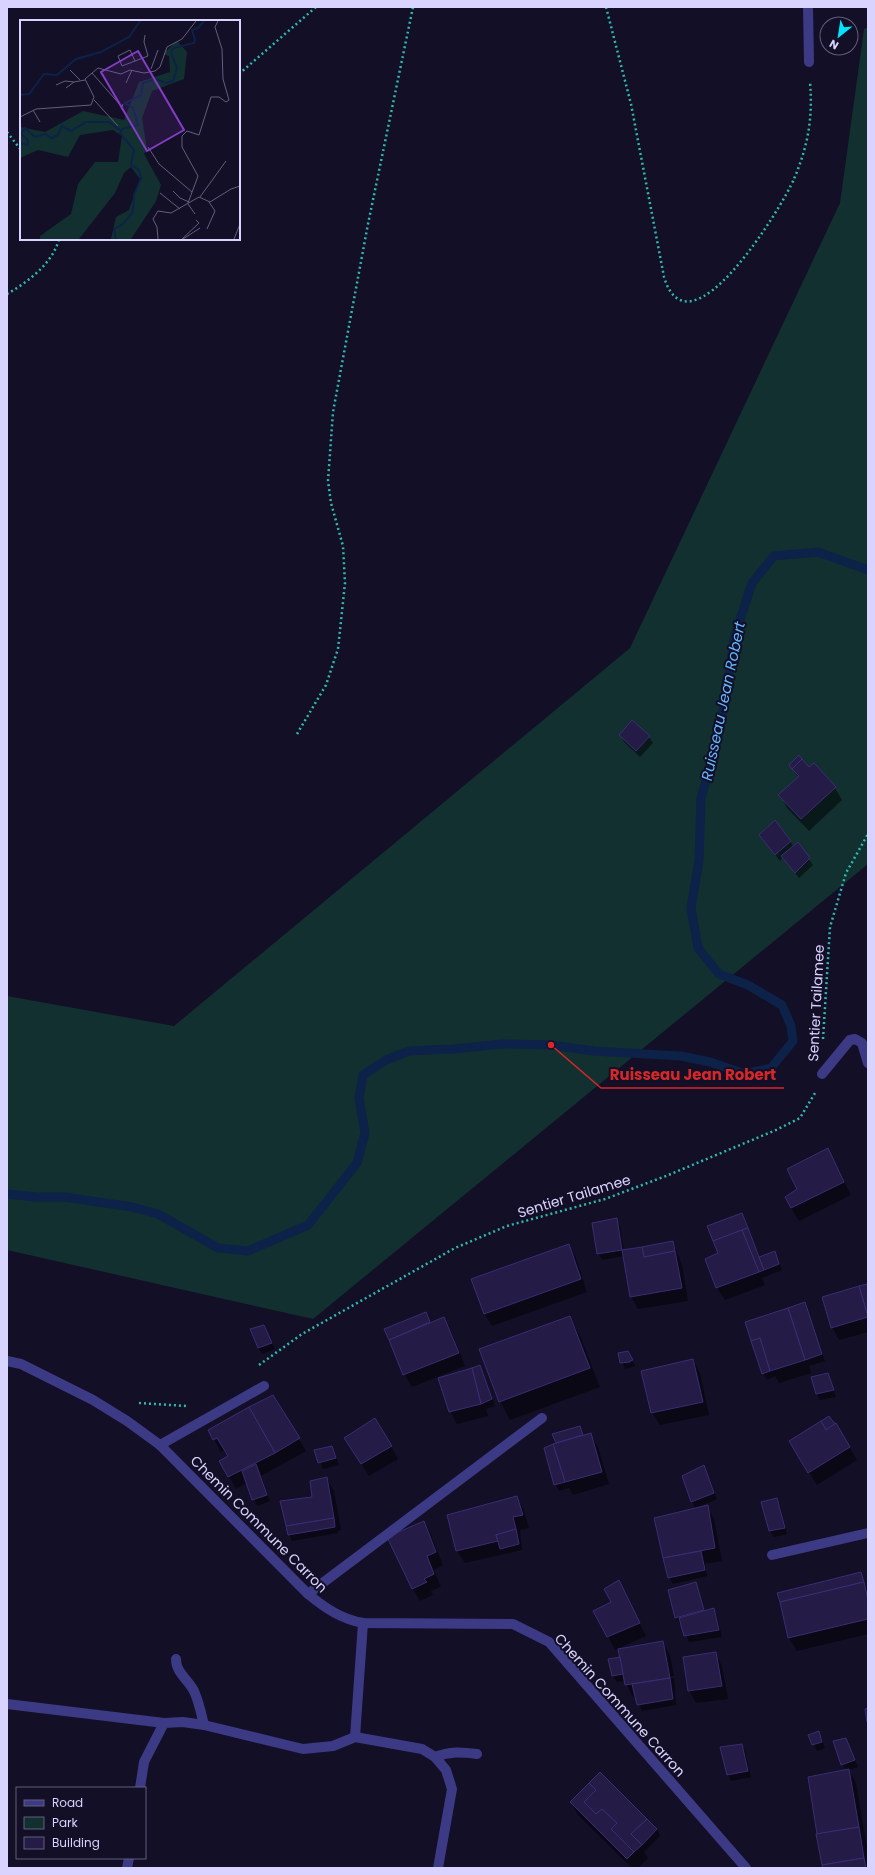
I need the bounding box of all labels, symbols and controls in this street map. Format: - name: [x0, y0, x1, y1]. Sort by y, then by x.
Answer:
- north arrow: [819, 16, 859, 56]
- inset map: [20, 20, 240, 240]
- text: N: [826, 36, 842, 54]
- water label: Ruisseau Jean Robert: [696, 619, 750, 783]
- street label: Sentier Tailamee: [803, 944, 829, 1062]
- callout: Ruisseau Jean Robert: [601, 1061, 784, 1088]
- text: Ruisseau Jean Robert: [610, 1064, 776, 1085]
- street label: Sentier Tailamee: [515, 1169, 633, 1223]
- street label: Chemin Commune Carron: [186, 1451, 332, 1597]
- street label: Chemin Commune Carron: [550, 1629, 690, 1781]
- legend: [16, 1787, 146, 1859]
- text: Road: [52, 1794, 83, 1811]
- text: Park: [52, 1814, 79, 1831]
- text: Building: [52, 1834, 100, 1851]

